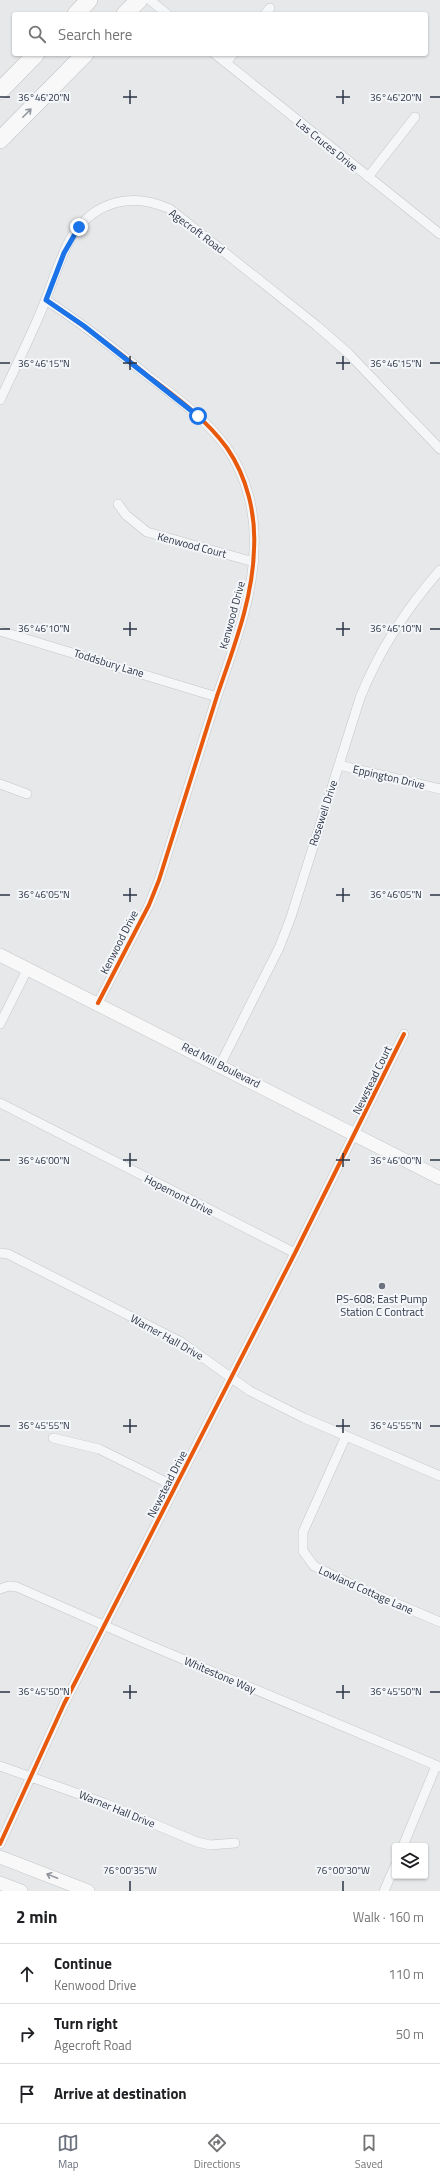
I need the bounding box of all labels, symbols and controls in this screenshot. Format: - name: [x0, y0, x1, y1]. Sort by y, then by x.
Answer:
- search box: [12, 12, 428, 56]
- icon: search: [26, 23, 48, 45]
- text: Search here: [58, 23, 132, 46]
- text: 36°46'20"N: [18, 90, 70, 105]
- text: 36°46'20"N: [370, 90, 422, 105]
- one-way arrow: [22, 108, 32, 118]
- street label: Las Cruces Drive: [293, 115, 362, 175]
- street label: Agecroft Road: [166, 205, 228, 257]
- route end: [70, 218, 88, 236]
- text: 36°46'15"N: [18, 356, 70, 371]
- text: 36°46'15"N: [370, 356, 422, 371]
- route start: [189, 407, 207, 425]
- street label: Kenwood Court: [156, 528, 228, 562]
- street label: Kenwood Drive: [215, 579, 249, 651]
- text: 36°46'10"N: [18, 621, 70, 636]
- text: 36°46'10"N: [370, 621, 422, 636]
- street label: Toddsbury Lane: [72, 645, 147, 681]
- street label: Eppington Drive: [351, 761, 427, 793]
- street label: Rosewell Drive: [305, 778, 341, 848]
- text: 36°46'05"N: [18, 887, 70, 902]
- text: 36°46'05"N: [370, 887, 422, 902]
- street label: Kenwood Drive: [96, 907, 142, 977]
- street label: Red Mill Boulevard: [179, 1038, 263, 1092]
- street label: Newstead Court: [348, 1043, 396, 1117]
- text: 36°46'00"N: [18, 1153, 70, 1168]
- text: 36°46'00"N: [370, 1153, 422, 1168]
- street label: Hopemont Drive: [142, 1171, 217, 1220]
- marker: PS-608; East Pump Station C Contract: [377, 1281, 387, 1291]
- place label: PS-608; East Pump Station C Contract: [336, 1291, 428, 1320]
- street label: Warner Hall Drive: [128, 1310, 207, 1364]
- text: 36°45'55"N: [18, 1418, 70, 1433]
- text: 36°45'55"N: [370, 1418, 422, 1433]
- street label: Newstead Drive: [143, 1447, 191, 1520]
- street label: Lowland Cottage Lane: [316, 1562, 416, 1618]
- street label: Whitestone Way: [182, 1653, 259, 1698]
- text: 36°45'50"N: [18, 1684, 70, 1699]
- text: 36°45'50"N: [370, 1684, 422, 1699]
- street label: Warner Hall Drive: [76, 1786, 158, 1832]
- map controls: [392, 1843, 428, 1879]
- button: layers: [392, 1843, 428, 1879]
- text: 76°00'35"W: [103, 1863, 157, 1878]
- text: 76°00'30"W: [316, 1863, 370, 1878]
- one-way arrow: [47, 1872, 59, 1880]
- text: 2 min: [16, 1904, 57, 1930]
- text: Walk · 160 m: [353, 1907, 424, 1927]
- text: Continue: [54, 1952, 112, 1975]
- icon: ahead: [16, 1963, 38, 1985]
- text: 110 m: [388, 1964, 424, 1984]
- text: Kenwood Drive: [54, 1975, 136, 1995]
- text: Turn right: [54, 2012, 118, 2035]
- icon: right: [16, 2023, 38, 2045]
- text: 50 m: [396, 2024, 424, 2044]
- text: Agecroft Road: [54, 2035, 132, 2055]
- text: Arrive at destination: [54, 2082, 187, 2105]
- icon: arrive: [16, 2083, 38, 2105]
- tab: Map: [57, 2132, 79, 2172]
- tab: Directions: [194, 2132, 240, 2172]
- tab: Saved: [355, 2132, 383, 2172]

